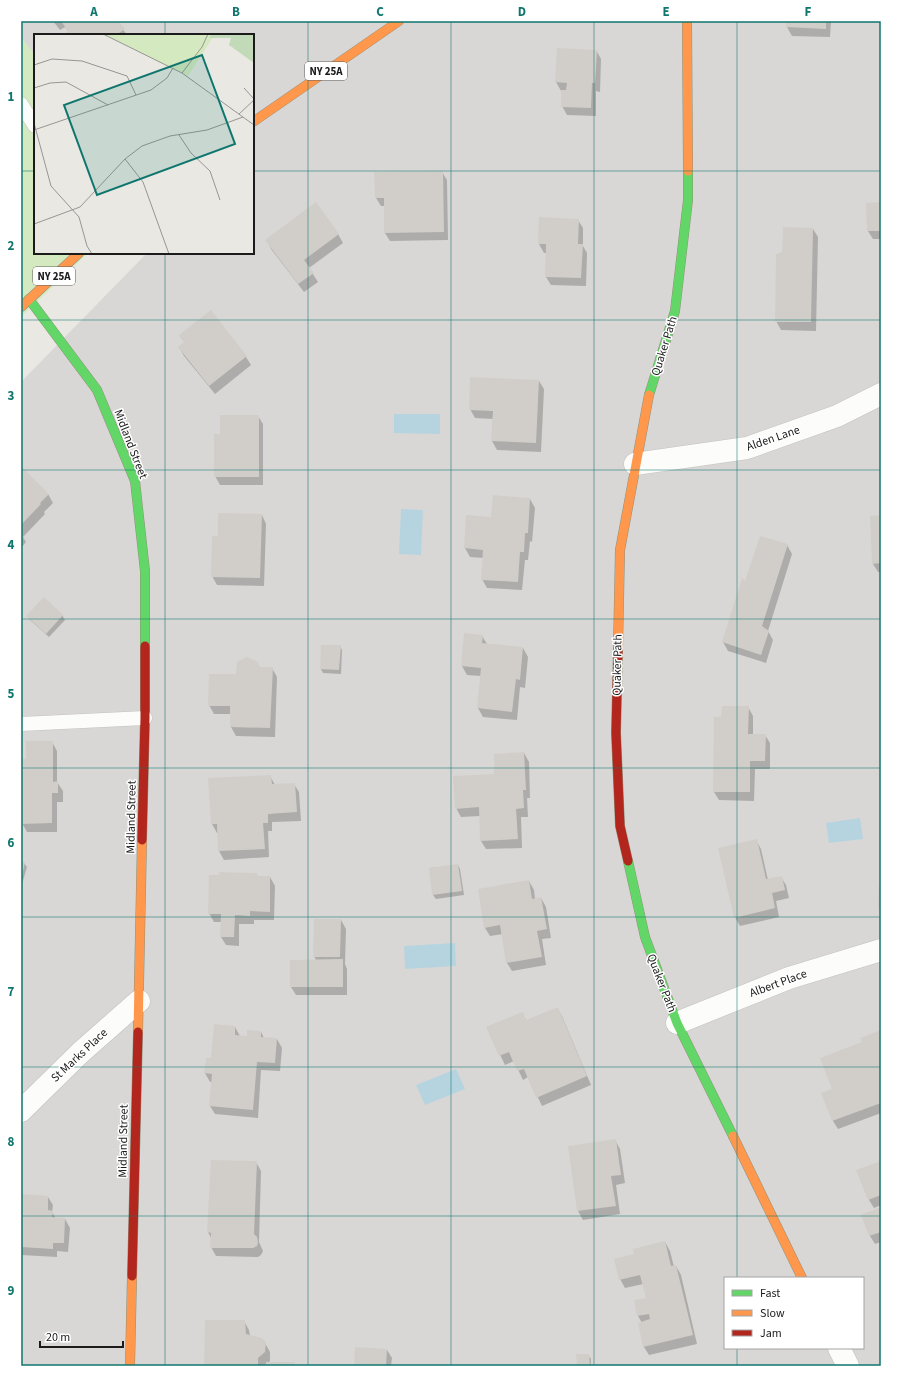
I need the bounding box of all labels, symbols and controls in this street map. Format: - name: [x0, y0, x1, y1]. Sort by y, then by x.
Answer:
- text: A: [89, 3, 98, 21]
- text: B: [232, 3, 240, 21]
- text: C: [376, 3, 384, 21]
- text: D: [518, 3, 526, 21]
- text: E: [662, 3, 670, 21]
- text: F: [805, 3, 812, 21]
- inset map: [34, 34, 254, 254]
- road number: NY 25A: [305, 62, 347, 80]
- text: 1: [8, 88, 15, 106]
- text: 2: [8, 237, 15, 255]
- road number: NY 25A: [33, 267, 75, 285]
- street label: Quaker Path: [647, 314, 682, 378]
- text: 3: [8, 387, 15, 405]
- street label: Midland Street: [109, 407, 152, 481]
- street label: Alden Lane: [744, 421, 802, 456]
- text: 4: [8, 536, 15, 554]
- street label: Quaker Path: [608, 634, 627, 696]
- text: 5: [8, 685, 15, 703]
- street label: Midland Street: [122, 780, 141, 854]
- text: 6: [8, 834, 15, 852]
- street label: Quaker Path: [643, 951, 680, 1015]
- street label: Albert Place: [747, 965, 809, 1002]
- text: 7: [8, 983, 15, 1001]
- street label: St Marks Place: [47, 1025, 111, 1086]
- street label: Midland Street: [114, 1104, 133, 1178]
- text: 8: [8, 1133, 15, 1151]
- legend: [724, 1277, 864, 1349]
- text: 9: [8, 1282, 15, 1300]
- text: Fast: [760, 1285, 780, 1302]
- text: Slow: [760, 1305, 785, 1322]
- scale bar: [40, 1323, 123, 1349]
- text: Jam: [760, 1325, 782, 1342]
- text: 20 m: [46, 1329, 70, 1346]

